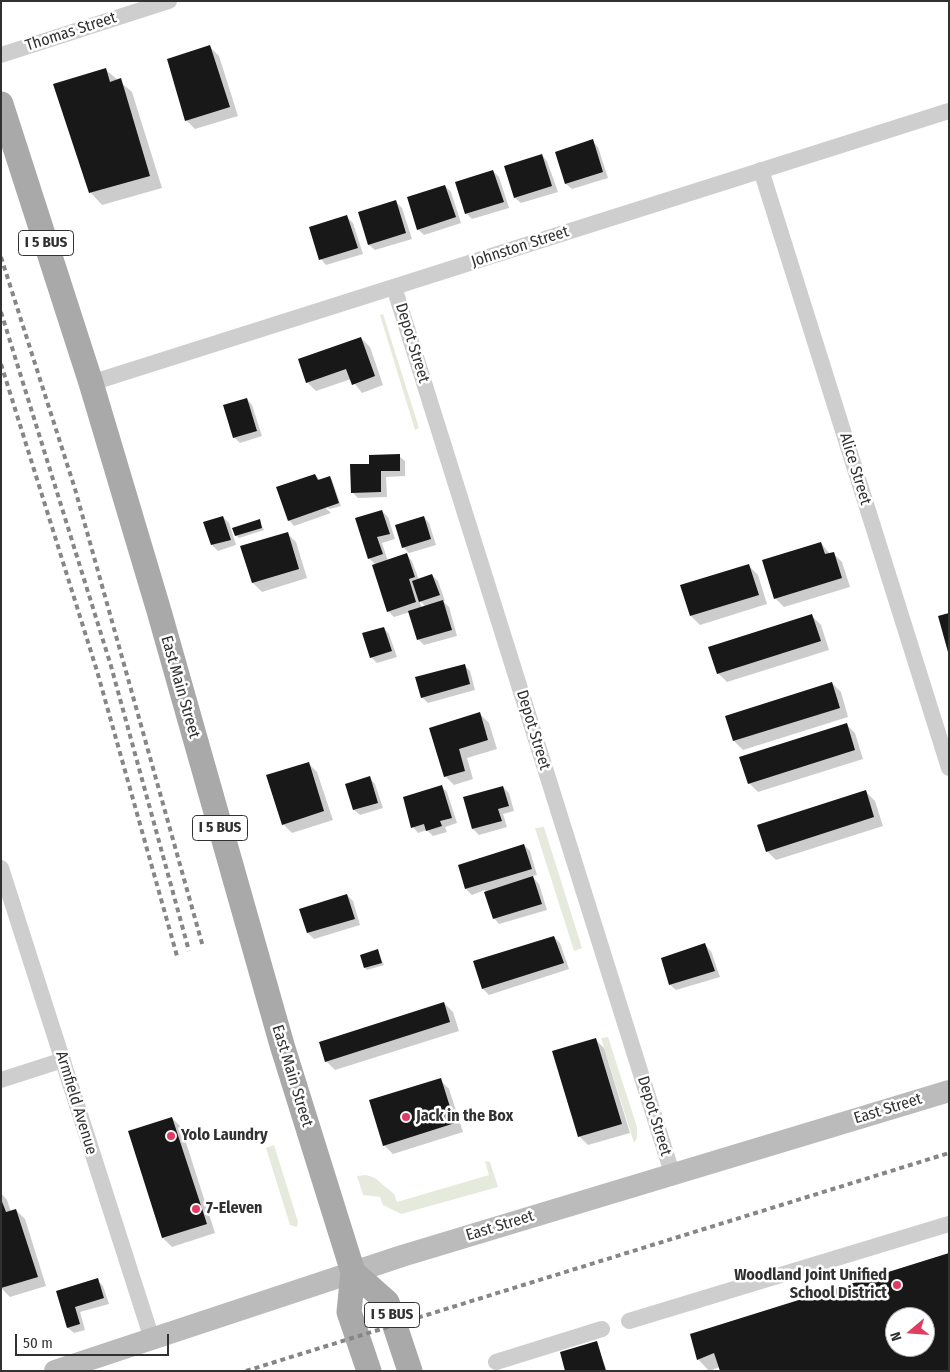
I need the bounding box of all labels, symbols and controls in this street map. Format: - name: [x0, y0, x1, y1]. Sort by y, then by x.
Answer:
- street label: Thomas Street: [23, 8, 119, 56]
- street label: Johnston Street: [469, 222, 571, 272]
- road number: I 5 BUS: [18, 230, 74, 256]
- street label: Depot Street: [391, 301, 433, 385]
- street label: Alice Street: [835, 431, 875, 507]
- street label: East Main Street: [156, 634, 204, 740]
- street label: Depot Street: [512, 688, 554, 772]
- road number: I 5 BUS: [192, 816, 248, 840]
- street label: East Main Street: [267, 1023, 317, 1129]
- street label: Armfield Avenue: [51, 1049, 101, 1157]
- street label: Depot Street: [633, 1074, 675, 1158]
- street label: East Street: [852, 1090, 924, 1128]
- place label: Jack in the Box: [416, 1107, 513, 1127]
- marker: Jack in the Box: [400, 1111, 412, 1123]
- place label: Yolo Laundry: [181, 1126, 268, 1146]
- marker: Yolo Laundry: [165, 1130, 177, 1142]
- place label: 7-Eleven: [206, 1199, 262, 1219]
- marker: 7-Eleven: [190, 1203, 202, 1215]
- street label: East Street: [464, 1207, 536, 1245]
- place label: Woodland Joint Unified School District: [734, 1266, 887, 1304]
- marker: Woodland Joint Unified School District: [891, 1279, 903, 1291]
- road number: I 5 BUS: [364, 1302, 420, 1328]
- north arrow: [885, 1307, 935, 1357]
- scale bar: [18, 1324, 171, 1356]
- text: N: [887, 1330, 906, 1343]
- text: 50 m: [23, 1334, 53, 1352]

